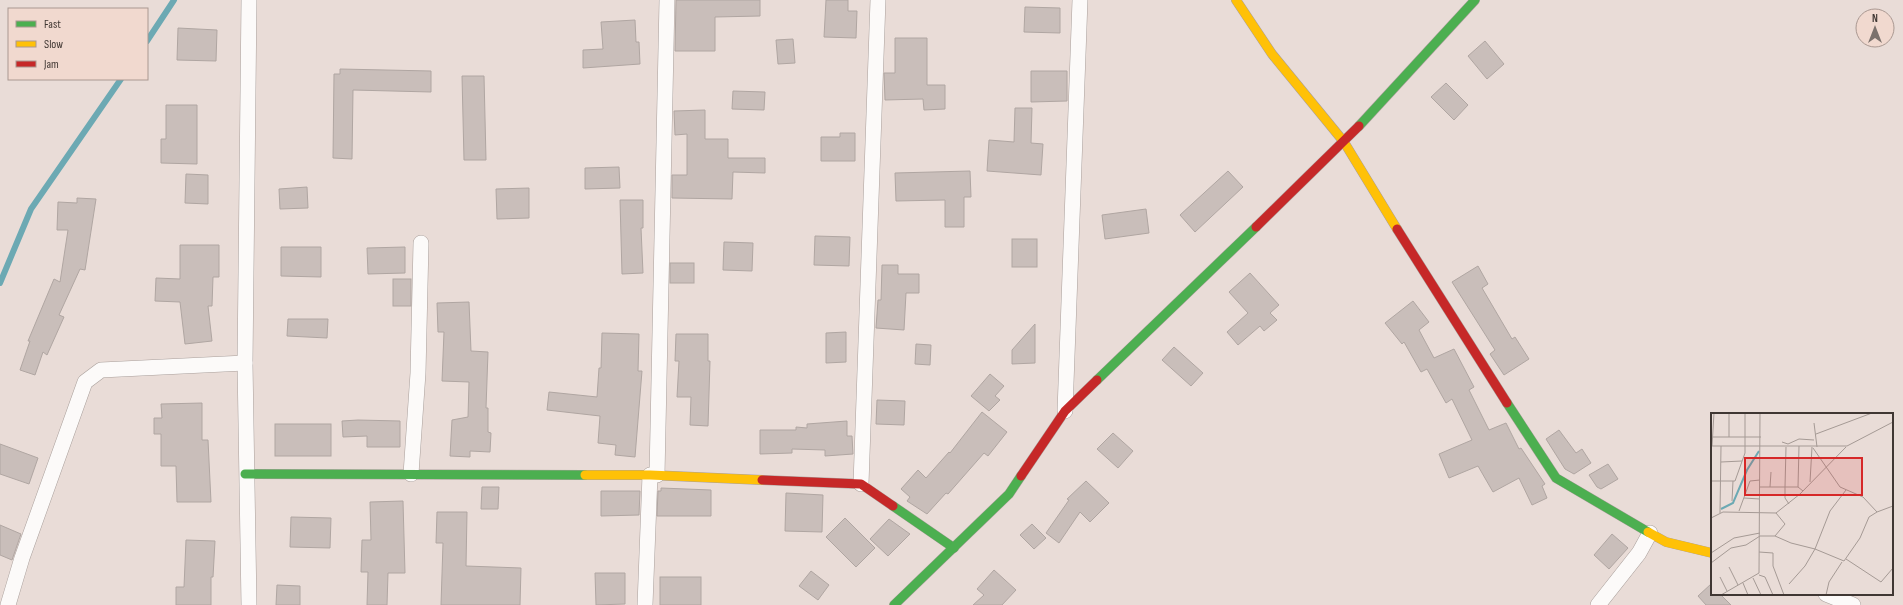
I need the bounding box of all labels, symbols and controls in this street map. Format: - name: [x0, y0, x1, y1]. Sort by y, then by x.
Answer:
- legend: [8, 8, 148, 80]
- north arrow: [1855, 8, 1895, 48]
- text: N: [1872, 12, 1878, 25]
- text: Fast: [44, 17, 61, 32]
- text: Slow: [44, 37, 63, 52]
- text: Jam: [43, 57, 59, 72]
- inset map: [1711, 413, 1893, 595]

